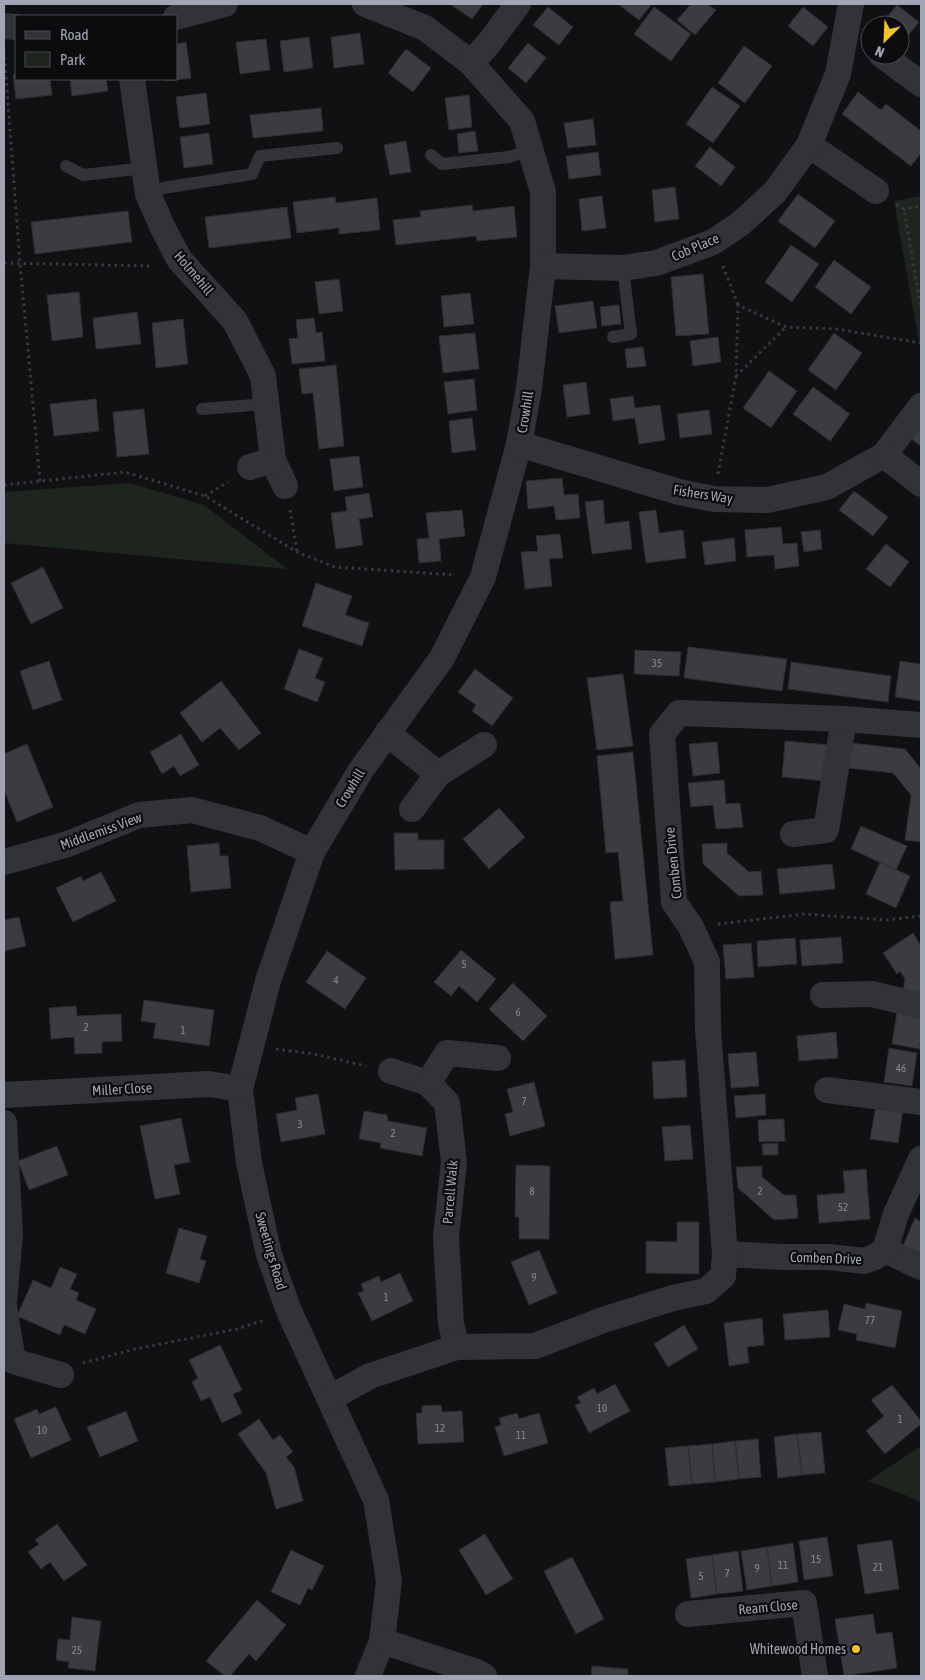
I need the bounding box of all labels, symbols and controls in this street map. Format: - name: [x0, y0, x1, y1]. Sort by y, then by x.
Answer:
- legend: [15, 15, 178, 80]
- north arrow: [860, 15, 910, 65]
- text: Road: [60, 26, 89, 43]
- text: N: [873, 43, 887, 61]
- text: Park: [60, 51, 85, 68]
- street label: Cob Place: [669, 230, 721, 264]
- street label: Holmehill: [171, 248, 217, 298]
- street label: Crowhill: [514, 389, 536, 434]
- street label: Fishers Way: [672, 481, 734, 507]
- house number: 35: [652, 657, 662, 669]
- street label: Crowhill: [332, 765, 368, 810]
- street label: Middlemiss View: [58, 809, 145, 853]
- street label: Comben Drive: [661, 826, 685, 900]
- house number: 5: [461, 958, 467, 970]
- house number: 4: [333, 974, 339, 986]
- house number: 6: [515, 1006, 521, 1018]
- house number: 2: [83, 1021, 89, 1033]
- house number: 1: [180, 1024, 186, 1036]
- house number: 46: [896, 1062, 906, 1074]
- street label: Miller Close: [92, 1079, 152, 1099]
- house number: 7: [521, 1095, 527, 1107]
- house number: 3: [297, 1118, 303, 1130]
- house number: 2: [390, 1127, 396, 1139]
- street label: Parcell Walk: [439, 1159, 461, 1225]
- house number: 8: [529, 1185, 535, 1197]
- house number: 2: [757, 1185, 763, 1197]
- house number: 52: [838, 1201, 848, 1213]
- street label: Sweetings Road: [252, 1210, 290, 1292]
- street label: Comben Drive: [790, 1249, 862, 1267]
- house number: 9: [531, 1271, 537, 1283]
- house number: 1: [383, 1291, 389, 1303]
- house number: 77: [865, 1314, 875, 1326]
- house number: 10: [597, 1402, 607, 1414]
- house number: 1: [897, 1413, 903, 1425]
- house number: 12: [435, 1422, 445, 1434]
- house number: 10: [37, 1424, 47, 1436]
- house number: 11: [516, 1429, 526, 1441]
- house number: 15: [811, 1553, 821, 1565]
- house number: 11: [778, 1559, 788, 1571]
- house number: 21: [873, 1561, 883, 1573]
- house number: 9: [754, 1562, 760, 1574]
- house number: 7: [724, 1567, 730, 1579]
- house number: 5: [698, 1570, 704, 1582]
- street label: Ream Close: [738, 1596, 798, 1618]
- place label: Whitewood Homes: [750, 1641, 846, 1657]
- marker: Whitewood Homes: [850, 1643, 862, 1655]
- house number: 25: [72, 1644, 82, 1656]

